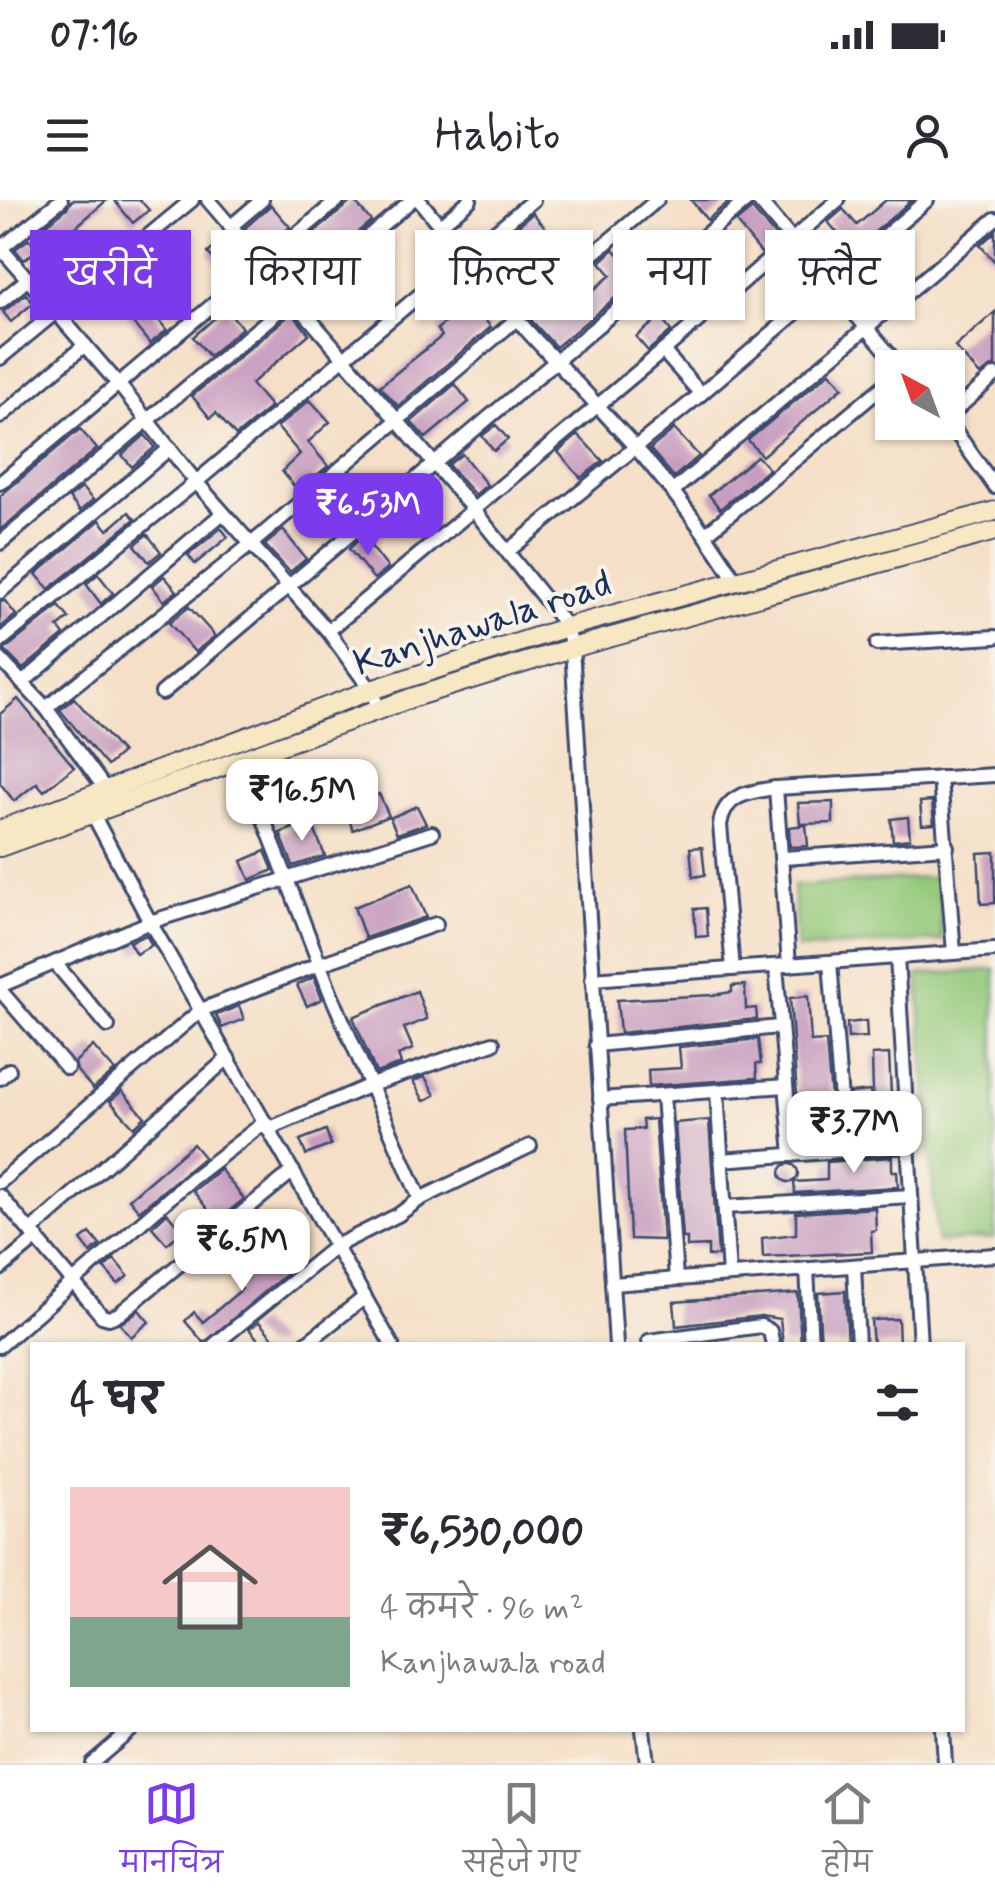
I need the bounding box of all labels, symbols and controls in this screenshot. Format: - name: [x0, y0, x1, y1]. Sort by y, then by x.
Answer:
- text: 07:16: [50, 11, 139, 60]
- text: Habito: [435, 106, 560, 165]
- icon: menu: [40, 108, 95, 163]
- icon: person: [900, 108, 955, 163]
- chip: खरीदें: [30, 230, 191, 320]
- chip: किराया: [211, 230, 395, 320]
- chip: फ़िल्टर: [415, 230, 593, 320]
- chip: नया: [613, 230, 745, 320]
- chip: फ़्लैट: [765, 230, 915, 320]
- north arrow: [875, 350, 965, 440]
- map controls: [875, 350, 965, 440]
- pin: ₹6.53M: [287, 473, 449, 558]
- text: ₹6.53M: [315, 484, 421, 526]
- street label: Kanjhawala road: [348, 560, 618, 689]
- pin: ₹16.5M: [221, 759, 383, 844]
- text: ₹16.5M: [248, 770, 356, 812]
- pin: ₹3.7M: [784, 1091, 924, 1176]
- text: ₹3.7M: [809, 1102, 899, 1144]
- pin: ₹6.5M: [172, 1209, 312, 1294]
- text: ₹6.5M: [196, 1220, 288, 1262]
- text: 4 घर: [70, 1374, 162, 1429]
- icon: filters: [870, 1375, 925, 1430]
- text: ₹6,530,000: [380, 1506, 584, 1561]
- icon: home: [150, 1527, 270, 1647]
- text: 4 कमरे · 96 m²: [380, 1588, 583, 1630]
- text: Kanjhawala road: [380, 1642, 606, 1684]
- tab: मानचित्र: [120, 1776, 223, 1893]
- tab: सहेजे गए: [463, 1776, 580, 1893]
- tab: होम: [820, 1776, 875, 1893]

